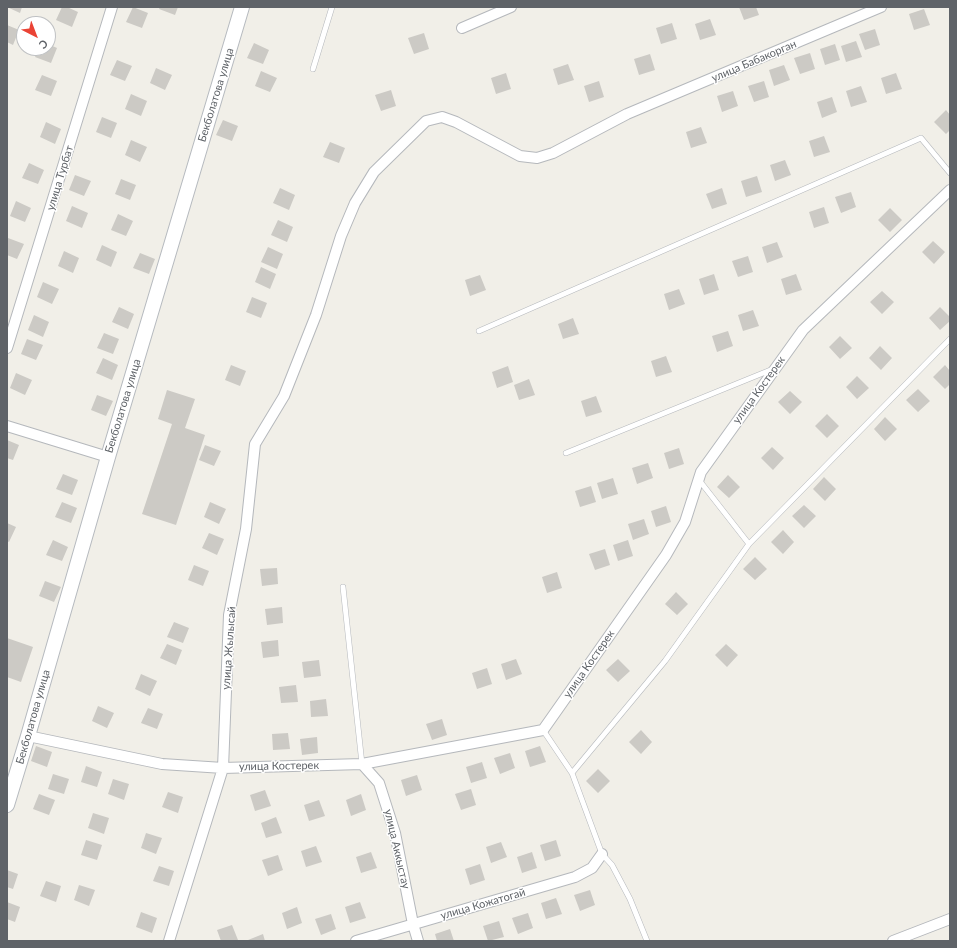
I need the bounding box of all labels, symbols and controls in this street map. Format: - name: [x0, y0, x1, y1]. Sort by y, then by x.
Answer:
- north arrow: [16, 16, 56, 56]
- text: С: [37, 37, 51, 52]
- street label: улица Бабакорган: [710, 37, 798, 85]
- street label: Бекболатова улица: [195, 46, 237, 144]
- street label: улица Турбат: [44, 144, 76, 212]
- street label: улица Костерек: [730, 354, 788, 426]
- street label: Бекболатова улица: [102, 357, 144, 455]
- street label: улица Жылысай: [220, 606, 238, 690]
- street label: улица Костерек: [561, 627, 617, 701]
- street label: Бекболатова улица: [13, 668, 53, 766]
- street label: улица Костерек: [239, 759, 319, 773]
- street label: улица Аккыстау: [381, 808, 413, 890]
- street label: улица Кожатогай: [439, 886, 527, 922]

